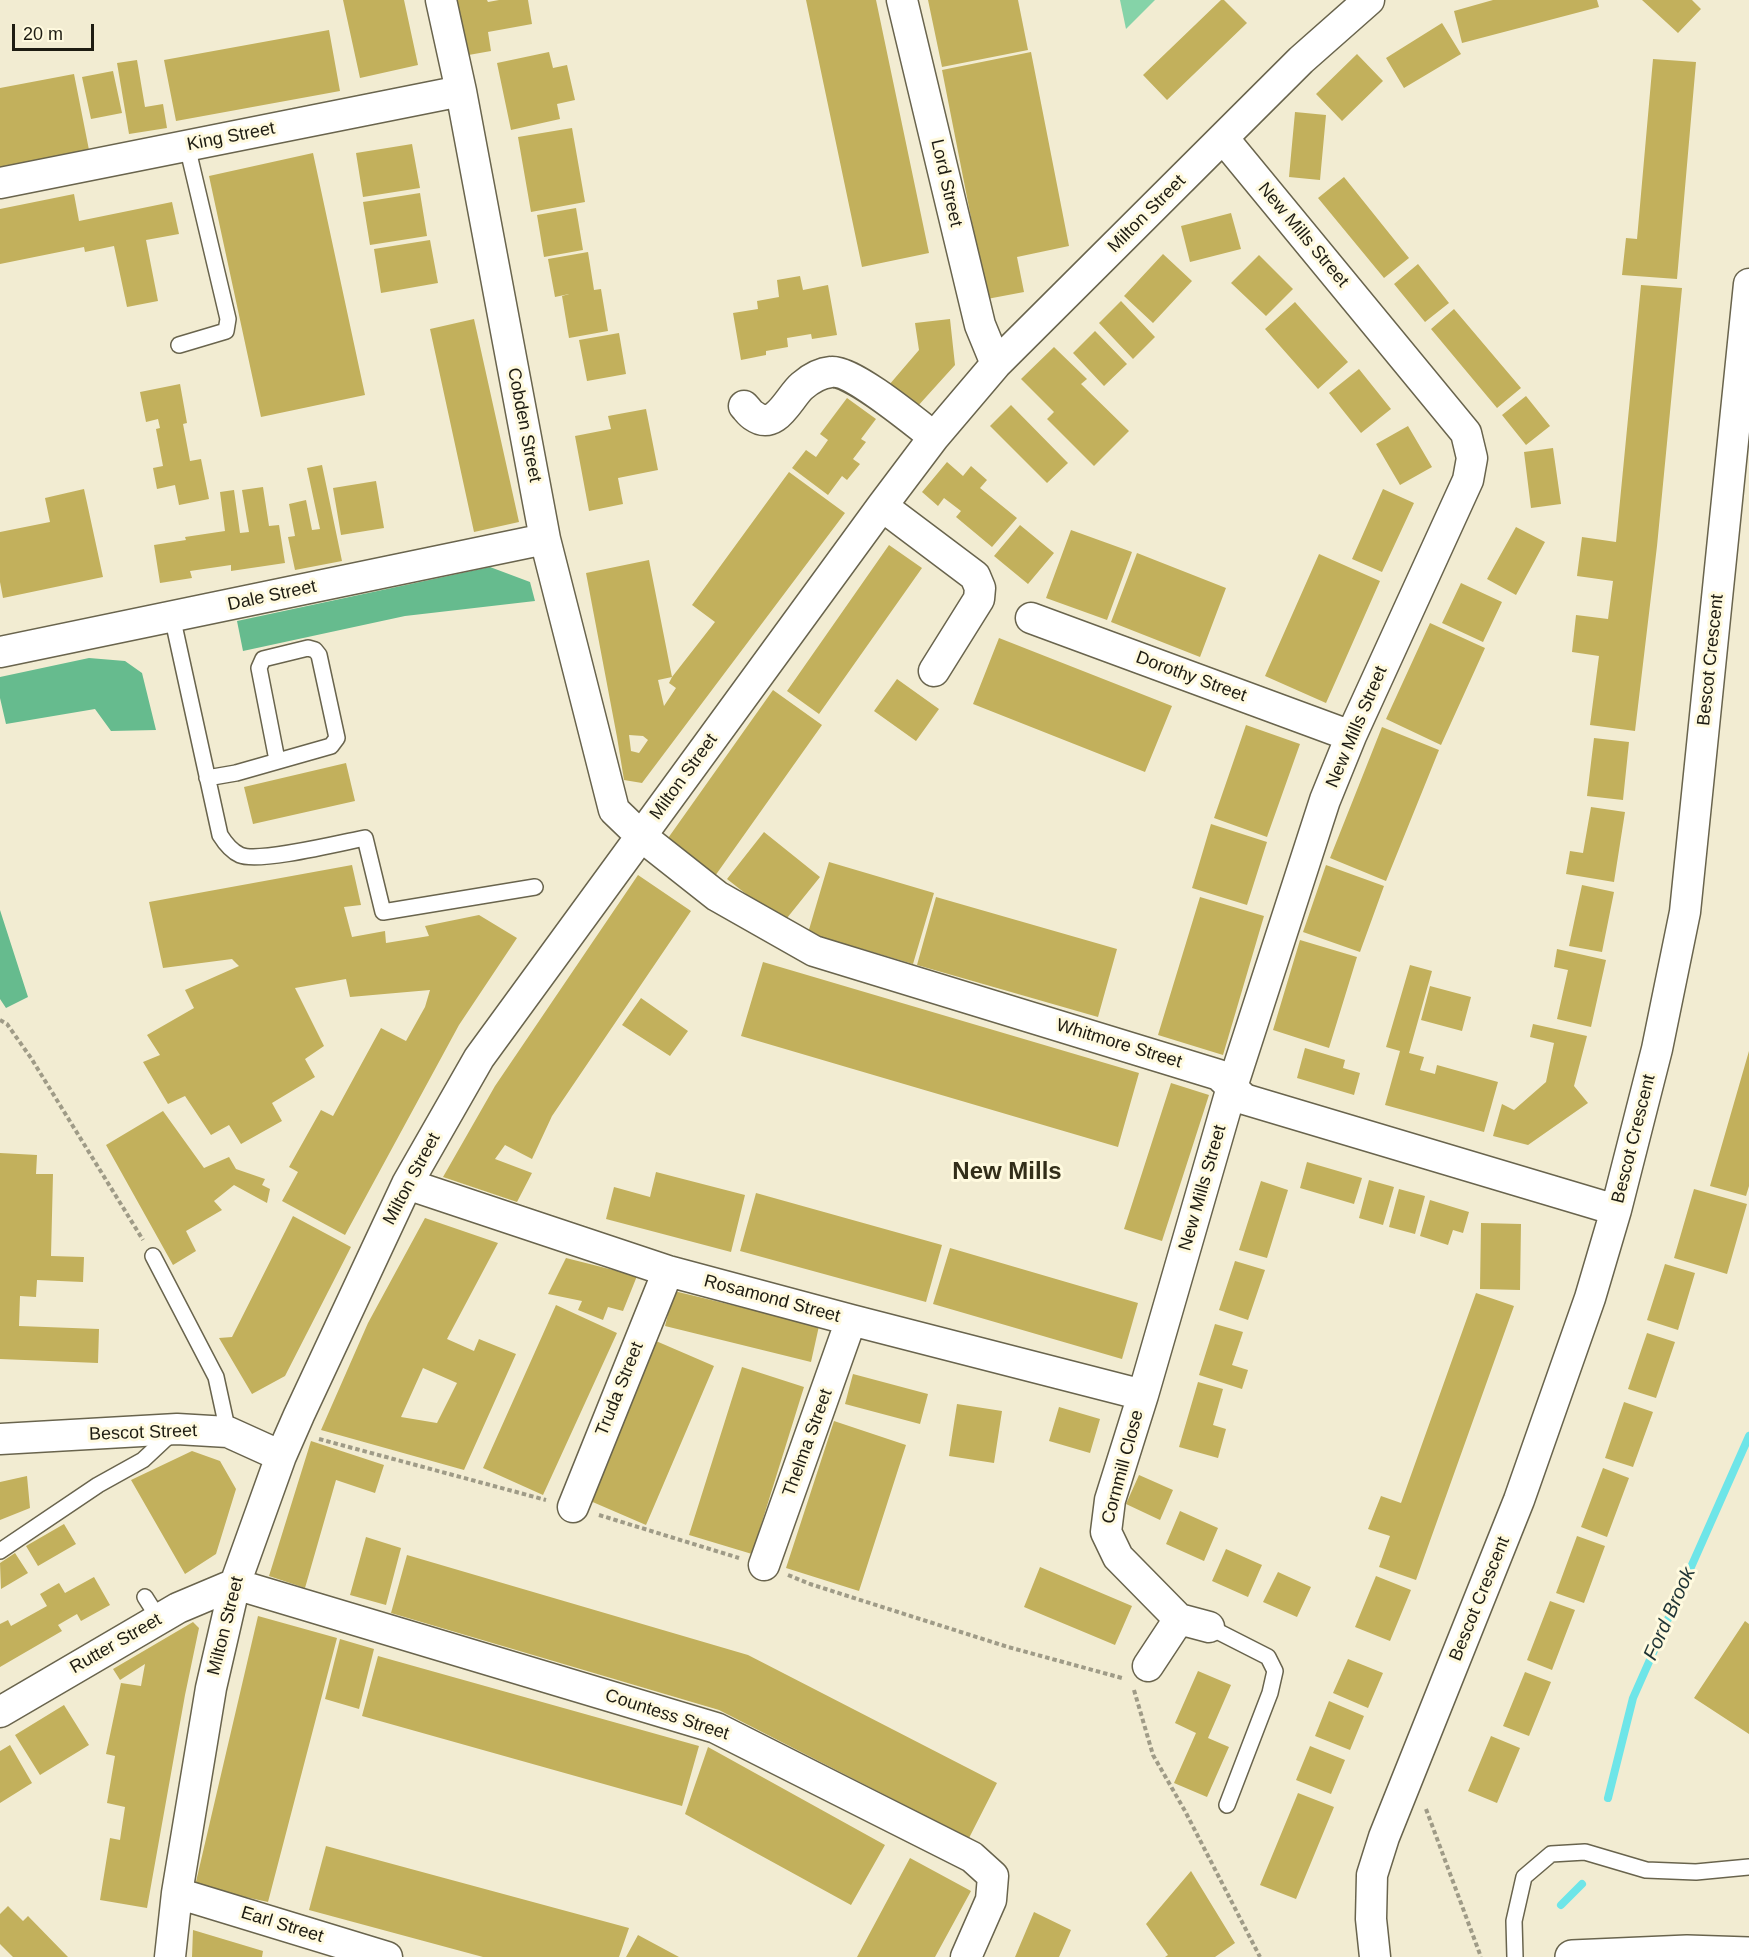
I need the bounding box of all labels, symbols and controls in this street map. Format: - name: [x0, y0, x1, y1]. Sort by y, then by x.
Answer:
- scale bar: [15, 12, 98, 50]
- text: 20 m: [23, 24, 63, 44]
- street label: King Street: [185, 118, 277, 156]
- street label: Lord Street: [925, 137, 967, 229]
- street label: Milton Street: [1104, 171, 1190, 257]
- street label: New Mills Street: [1253, 178, 1353, 292]
- street label: Cobden Street: [502, 366, 546, 484]
- street label: Dale Street: [226, 576, 318, 616]
- street label: Bescot Crescent: [1693, 593, 1729, 727]
- street label: Dorothy Street: [1133, 647, 1249, 707]
- street label: New Mills Street: [1322, 663, 1392, 791]
- street label: Milton Street: [646, 730, 722, 824]
- street label: Whitmore Street: [1054, 1015, 1184, 1073]
- street label: Bescot Crescent: [1608, 1072, 1660, 1206]
- street label: New Mills Street: [1175, 1123, 1231, 1253]
- street label: Milton Street: [379, 1129, 445, 1229]
- district label: New Mills: [952, 1158, 1062, 1186]
- street label: Rosamond Street: [702, 1270, 842, 1328]
- street label: Truda Street: [591, 1339, 649, 1439]
- street label: Thelma Street: [779, 1386, 837, 1500]
- street label: Cornmill Close: [1097, 1408, 1149, 1526]
- street label: Bescot Street: [89, 1420, 197, 1446]
- street label: Bescot Crescent: [1445, 1534, 1515, 1664]
- water label: Ford Brook: [1639, 1564, 1701, 1664]
- street label: Milton Street: [203, 1574, 249, 1678]
- street label: Rutter Street: [66, 1609, 166, 1679]
- street label: Countess Street: [602, 1685, 732, 1745]
- street label: Earl Street: [238, 1902, 326, 1948]

